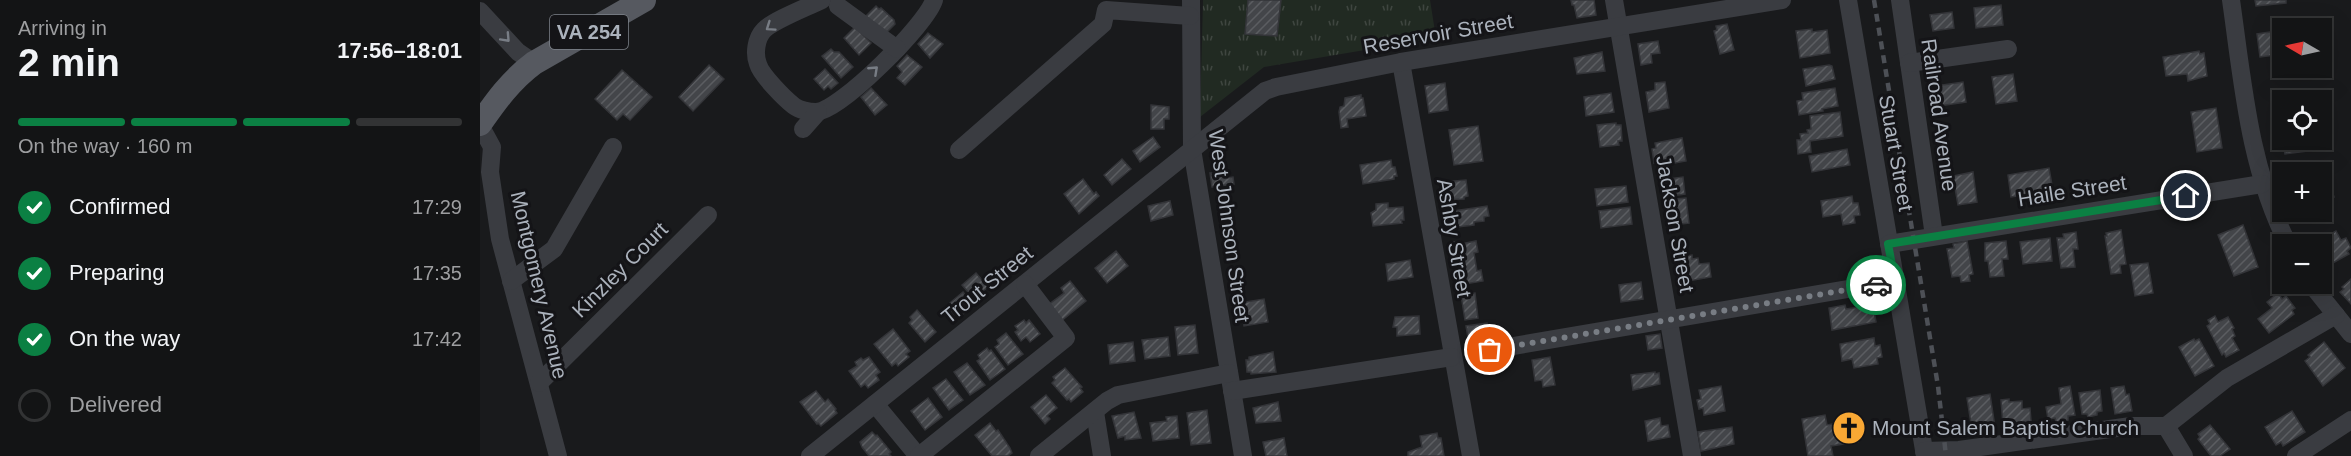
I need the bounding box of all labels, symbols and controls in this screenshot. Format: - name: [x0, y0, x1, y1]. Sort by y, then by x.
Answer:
- street label: Reservoir Street: [1361, 9, 1515, 58]
- road number: VA 254: [550, 15, 628, 49]
- text: Arriving in: [18, 17, 107, 39]
- north arrow: [2272, 18, 2332, 78]
- map controls: [2272, 18, 2332, 294]
- one-way arrow: [766, 20, 777, 31]
- one-way arrow: [499, 32, 510, 42]
- street label: Railroad Avenue: [1917, 37, 1962, 193]
- text: 17:56–18:01: [337, 38, 462, 63]
- text: 2 min: [18, 41, 120, 84]
- one-way arrow: [868, 66, 878, 77]
- button: locate: [2272, 90, 2332, 150]
- street label: Stuart Street: [1875, 93, 1918, 213]
- street label: West Johnson Street: [1205, 128, 1254, 324]
- text: On the way · 160 m: [18, 135, 193, 157]
- street label: Jackson Street: [1652, 154, 1699, 294]
- button: +: [2272, 162, 2332, 222]
- pin: [2160, 170, 2211, 221]
- street label: Haile Street: [2016, 171, 2128, 210]
- street label: Ashby Street: [1433, 177, 1476, 299]
- icon: home: [2169, 179, 2202, 212]
- street label: Montgomery Avenue: [507, 189, 572, 381]
- icon: check: [18, 191, 51, 224]
- text: Confirmed: [69, 194, 170, 219]
- text: 17:29: [412, 196, 462, 218]
- street label: Kinzley Court: [567, 217, 672, 322]
- button: −: [2272, 234, 2332, 294]
- street label: Trout Street: [937, 241, 1037, 328]
- courier: [1846, 255, 1906, 315]
- icon: check: [18, 257, 51, 290]
- text: Preparing: [69, 260, 164, 285]
- text: 17:35: [412, 262, 462, 284]
- icon: car: [1860, 269, 1893, 302]
- icon: check: [18, 323, 51, 356]
- pin: [1464, 324, 1515, 375]
- text: On the way: [69, 326, 180, 351]
- text: 17:42: [412, 328, 462, 350]
- icon: bag: [1473, 333, 1506, 366]
- text: Delivered: [69, 392, 162, 417]
- church icon: Mount Salem Baptist Church: [1831, 410, 1867, 446]
- place label: Mount Salem Baptist Church: [1872, 416, 2139, 439]

